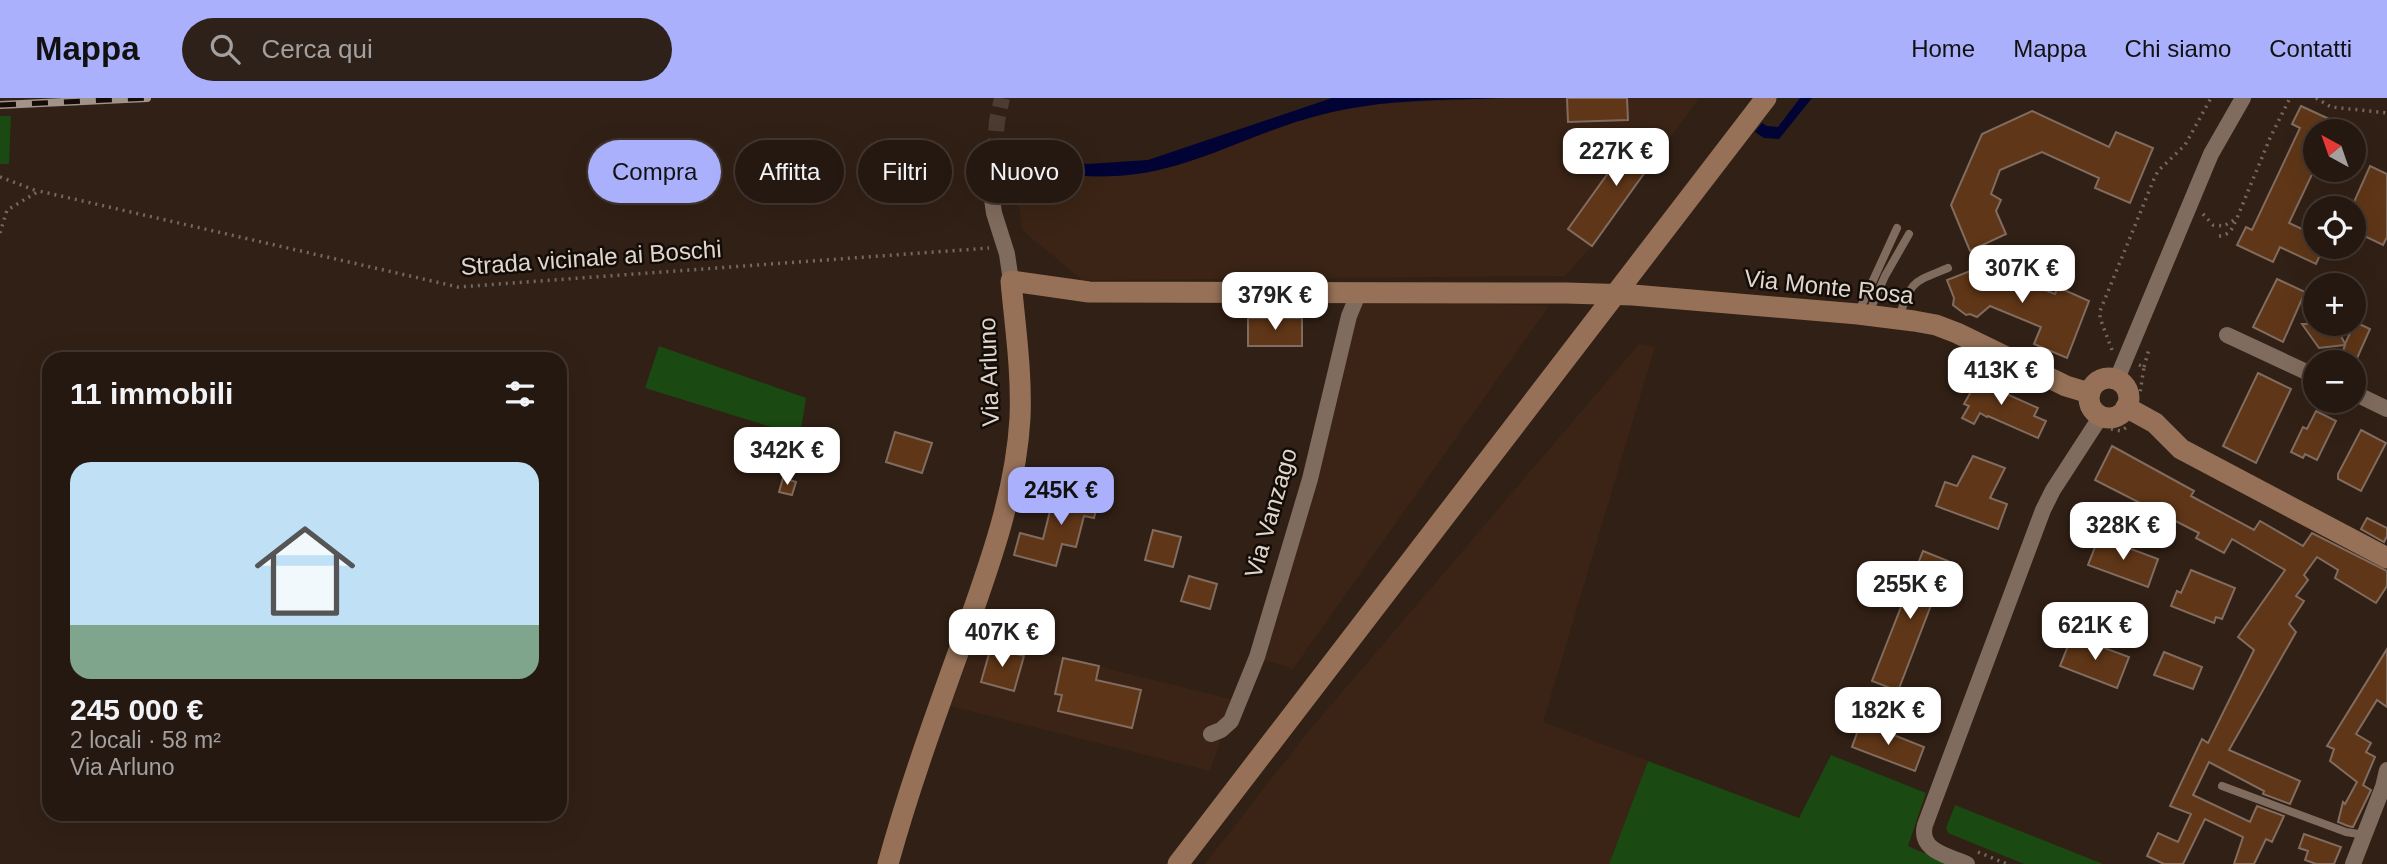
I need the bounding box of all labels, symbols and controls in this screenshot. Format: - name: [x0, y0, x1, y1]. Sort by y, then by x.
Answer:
- search box: [182, 18, 672, 81]
- text: Mappa: [35, 30, 140, 67]
- icon: search: [206, 30, 244, 68]
- text: Cerca qui: [262, 34, 373, 64]
- text: Home: [1911, 35, 1975, 62]
- text: Mappa: [2013, 35, 2087, 62]
- text: Chi siamo: [2125, 35, 2231, 62]
- text: Contatti: [2269, 35, 2352, 62]
- north arrow: [2303, 119, 2366, 182]
- map controls: [2303, 119, 2366, 413]
- pin: 227K €: [1559, 129, 1673, 188]
- text: 227K €: [1579, 138, 1653, 164]
- chip: Compra: [588, 140, 721, 203]
- chip: Affitta: [735, 140, 844, 203]
- chip: Filtri: [858, 140, 952, 203]
- chip: Nuovo: [966, 140, 1083, 203]
- button: locate: [2303, 196, 2366, 259]
- street label: Strada vicinale ai Boschi: [460, 235, 722, 280]
- pin: 307K €: [1965, 246, 2079, 305]
- text: 307K €: [1985, 255, 2059, 281]
- street label: Via Monte Rosa: [1743, 264, 1916, 309]
- pin: 379K €: [1218, 272, 1332, 332]
- button: +: [2303, 273, 2366, 336]
- text: 379K €: [1238, 282, 1312, 308]
- street label: Via Arluno: [973, 317, 1004, 427]
- pin: 413K €: [1944, 348, 2058, 407]
- button: −: [2303, 350, 2366, 413]
- text: 413K €: [1964, 357, 2038, 383]
- icon: filters: [501, 375, 539, 413]
- text: 11 immobili: [70, 377, 233, 410]
- pin: 342K €: [730, 428, 844, 487]
- text: 342K €: [750, 437, 824, 463]
- street label: Via Vanzago: [1239, 445, 1302, 581]
- pin: 245K €: [1004, 468, 1118, 527]
- text: 245K €: [1024, 477, 1098, 503]
- pin: 328K €: [2066, 503, 2180, 562]
- icon: home: [242, 508, 368, 634]
- text: 328K €: [2086, 512, 2160, 538]
- pin: 255K €: [1853, 561, 1967, 621]
- text: 255K €: [1873, 571, 1947, 597]
- pin: 621K €: [2038, 602, 2152, 662]
- pin: 407K €: [945, 610, 1059, 669]
- text: 621K €: [2058, 612, 2132, 638]
- text: 407K €: [965, 619, 1039, 645]
- pin: 182K €: [1831, 688, 1945, 747]
- text: 245 000 €: [70, 693, 203, 726]
- text: 182K €: [1851, 697, 1925, 723]
- text: 2 locali · 58 m²: [70, 727, 221, 753]
- text: Via Arluno: [70, 754, 174, 780]

